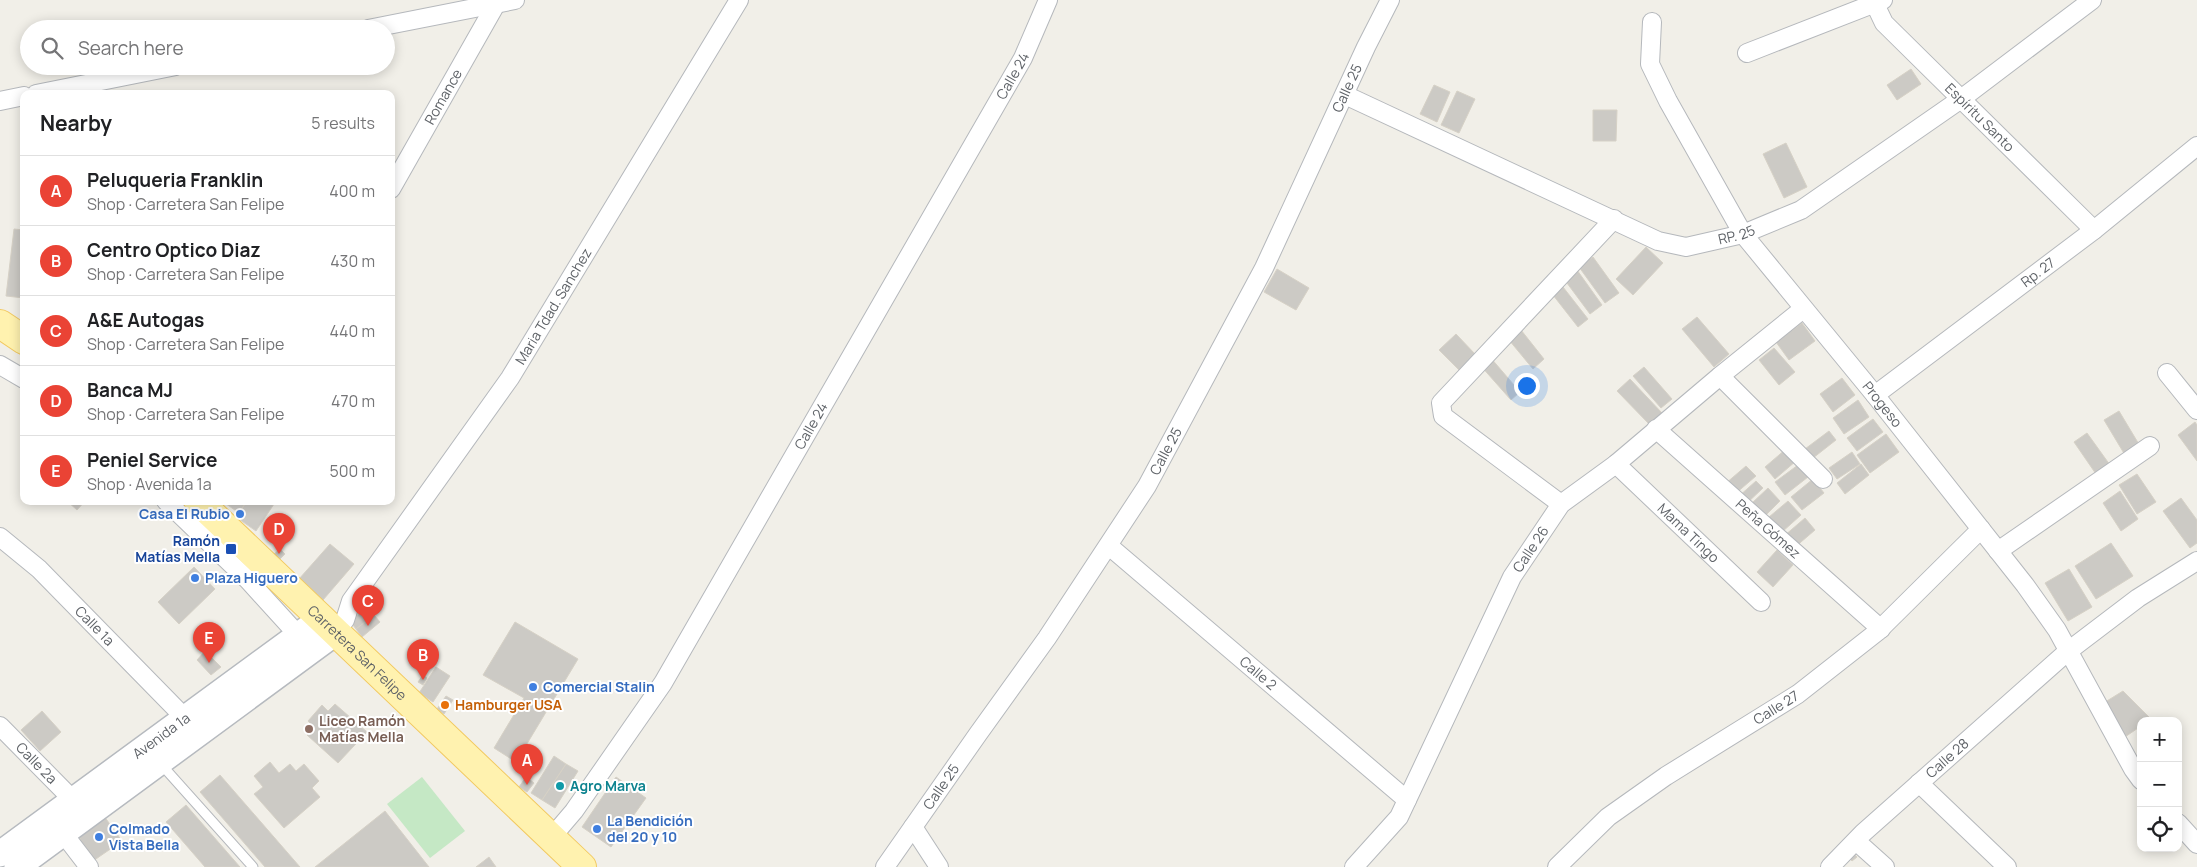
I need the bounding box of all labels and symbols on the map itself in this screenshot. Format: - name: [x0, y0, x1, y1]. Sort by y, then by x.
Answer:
- street label: Calle 24: [991, 49, 1033, 103]
- street label: Calle 25: [1327, 61, 1366, 115]
- street label: Romance: [420, 65, 466, 128]
- street label: Espíritu Santo: [1941, 79, 2019, 156]
- street label: RP. 25: [1716, 220, 1758, 248]
- street label: Maria Tdad. Sanchez: [510, 244, 596, 368]
- street label: Rp. 27: [2017, 253, 2059, 291]
- your location: [1514, 373, 1540, 399]
- street label: Progeso: [1859, 377, 1907, 431]
- street label: Calle 24: [790, 399, 832, 453]
- street label: Calle 25: [1145, 424, 1186, 478]
- street label: Peña Gómez: [1732, 494, 1805, 562]
- street label: Mama Tingo: [1654, 499, 1724, 567]
- place label: Casa El Rubio: [139, 504, 230, 523]
- marker: Casa El Rubio: [234, 508, 246, 520]
- pin: D: [263, 513, 295, 554]
- street label: Calle 26: [1508, 522, 1553, 576]
- place label: Ramón Matías Mella: [135, 531, 220, 566]
- marker: Ramón Matías Mella: [224, 542, 238, 556]
- place label: Plaza Higuero: [205, 568, 298, 587]
- marker: Plaza Higuero: [189, 572, 201, 584]
- pin: C: [352, 585, 384, 626]
- street label: Calle 1a: [71, 601, 119, 649]
- street label: Carretera San Felipe: [304, 602, 410, 704]
- pin: E: [193, 622, 225, 663]
- pin: B: [407, 639, 439, 680]
- street label: Calle 2: [1236, 651, 1281, 694]
- place label: Comercial Stalin: [543, 677, 655, 696]
- marker: Comercial Stalin: [527, 681, 539, 693]
- street label: Calle 27: [1749, 686, 1802, 729]
- place label: Hamburger USA: [455, 695, 563, 714]
- marker: Hamburger USA: [439, 699, 451, 711]
- street label: Avenida 1a: [128, 708, 194, 763]
- place label: Liceo Ramón Matías Mella: [319, 711, 405, 746]
- marker: Liceo Ramón Matías Mella: [303, 723, 315, 735]
- street label: Calle 28: [1921, 734, 1972, 782]
- street label: Calle 2a: [12, 738, 62, 788]
- pin: A: [511, 744, 543, 785]
- street label: Calle 25: [918, 760, 963, 813]
- place label: Agro Marva: [570, 776, 646, 795]
- marker: Agro Marva: [554, 780, 566, 792]
- place label: La Bendición del 20 y 10: [607, 811, 693, 846]
- place label: Colmado Vista Bella: [109, 819, 179, 854]
- marker: La Bendición del 20 y 10: [591, 823, 603, 835]
- marker: Colmado Vista Bella: [93, 831, 105, 843]

